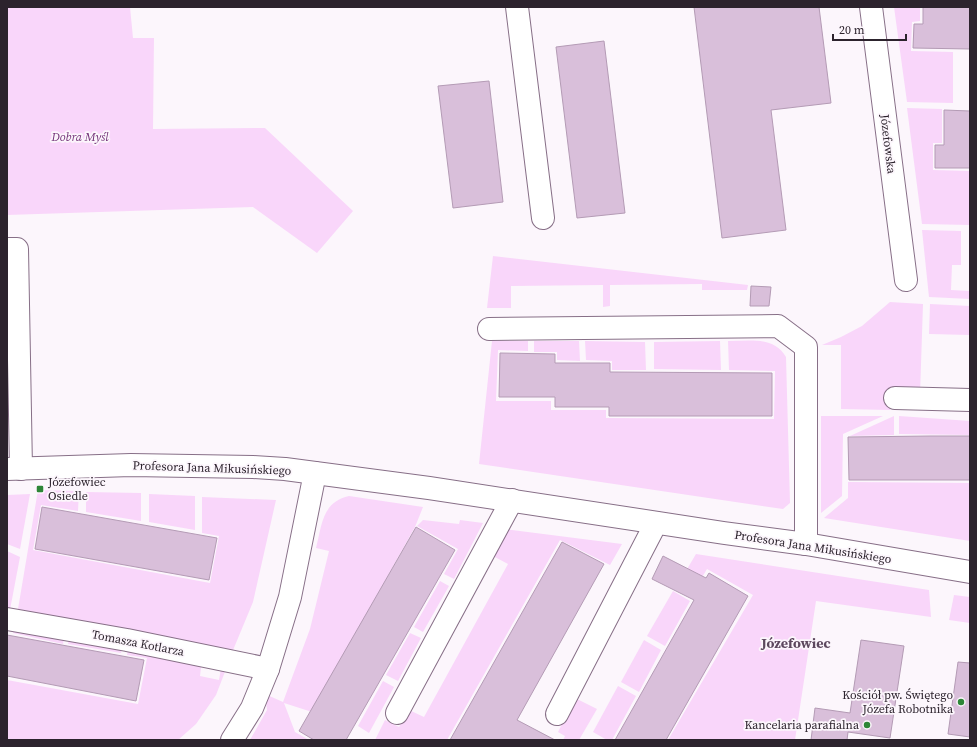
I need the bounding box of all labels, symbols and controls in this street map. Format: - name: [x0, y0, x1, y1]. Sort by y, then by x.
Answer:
- scale bar: [833, 16, 906, 42]
- text: 20 m: [839, 22, 865, 38]
- street label: Józefowska: [876, 112, 900, 176]
- park label: Dobra Myśl: [50, 129, 109, 145]
- street label: Profesora Jana Mikusińskiego: [132, 457, 292, 479]
- place label: Józefowiec Osiedle: [47, 474, 106, 504]
- marker: Józefowiec Osiedle: [35, 484, 45, 494]
- street label: Profesora Jana Mikusińskiego: [733, 527, 893, 567]
- street label: Tomasza Kotlarza: [90, 626, 186, 660]
- district label: Józefowiec: [760, 633, 831, 653]
- place label: Kościół pw. Świętego Józefa Robotnika: [842, 687, 954, 717]
- marker: Kościół pw. Świętego Józefa Robotnika: [956, 697, 966, 707]
- place label: Kancelaria parafialna: [744, 717, 860, 733]
- marker: Kancelaria parafialna: [862, 720, 872, 730]

